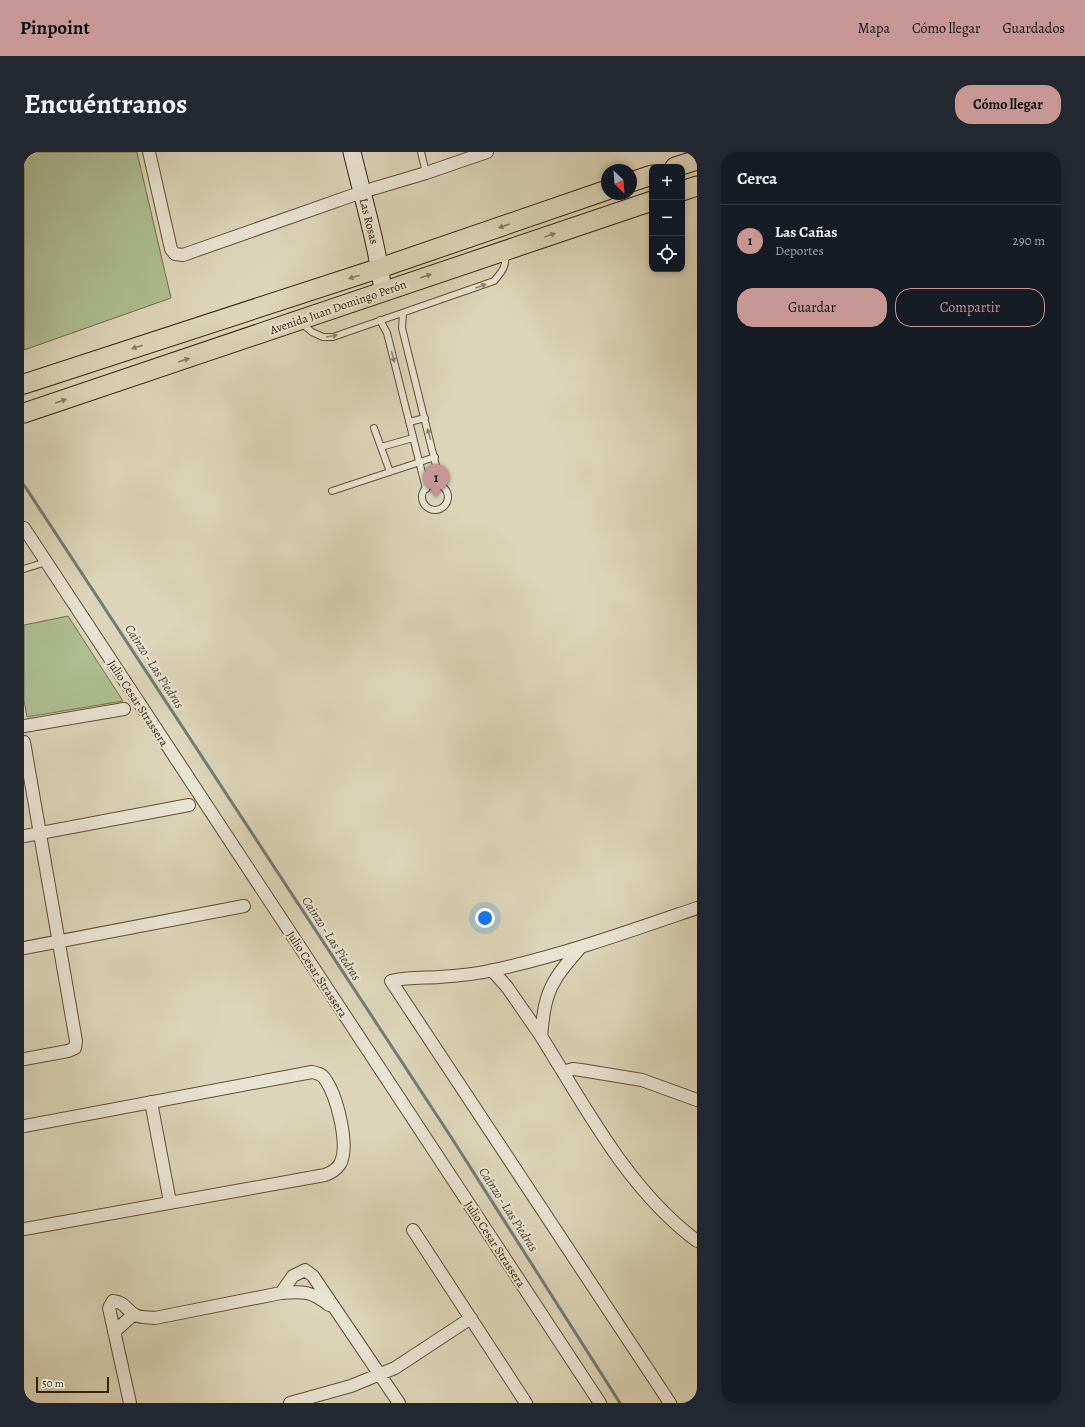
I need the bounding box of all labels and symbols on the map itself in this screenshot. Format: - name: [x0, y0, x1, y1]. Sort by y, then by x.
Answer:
- north arrow: [601, 164, 637, 200]
- street label: Las Rosas: [356, 196, 382, 246]
- one-way arrow: [498, 223, 510, 229]
- one-way arrow: [544, 232, 556, 238]
- one-way arrow: [421, 273, 433, 279]
- one-way arrow: [348, 274, 360, 280]
- street label: Avenida Juan Domingo Perón: [267, 276, 409, 338]
- one-way arrow: [476, 282, 488, 288]
- one-way arrow: [326, 333, 338, 339]
- one-way arrow: [131, 344, 143, 350]
- one-way arrow: [390, 351, 396, 363]
- one-way arrow: [179, 356, 191, 362]
- one-way arrow: [55, 398, 67, 404]
- one-way arrow: [425, 428, 431, 440]
- pin: 1: [423, 464, 449, 497]
- water label: Cainzo - Las Piedras: [121, 621, 188, 712]
- street label: Julio Cesar Strassera: [104, 657, 172, 750]
- water label: Cainzo - Las Piedras: [298, 893, 365, 984]
- your location: [475, 908, 495, 928]
- street label: Julio Cesar Strassera: [283, 928, 351, 1021]
- water label: Cainzo - Las Piedras: [475, 1164, 542, 1255]
- street label: Julio Cesar Strassera: [461, 1198, 529, 1291]
- scale bar: [36, 1375, 109, 1394]

